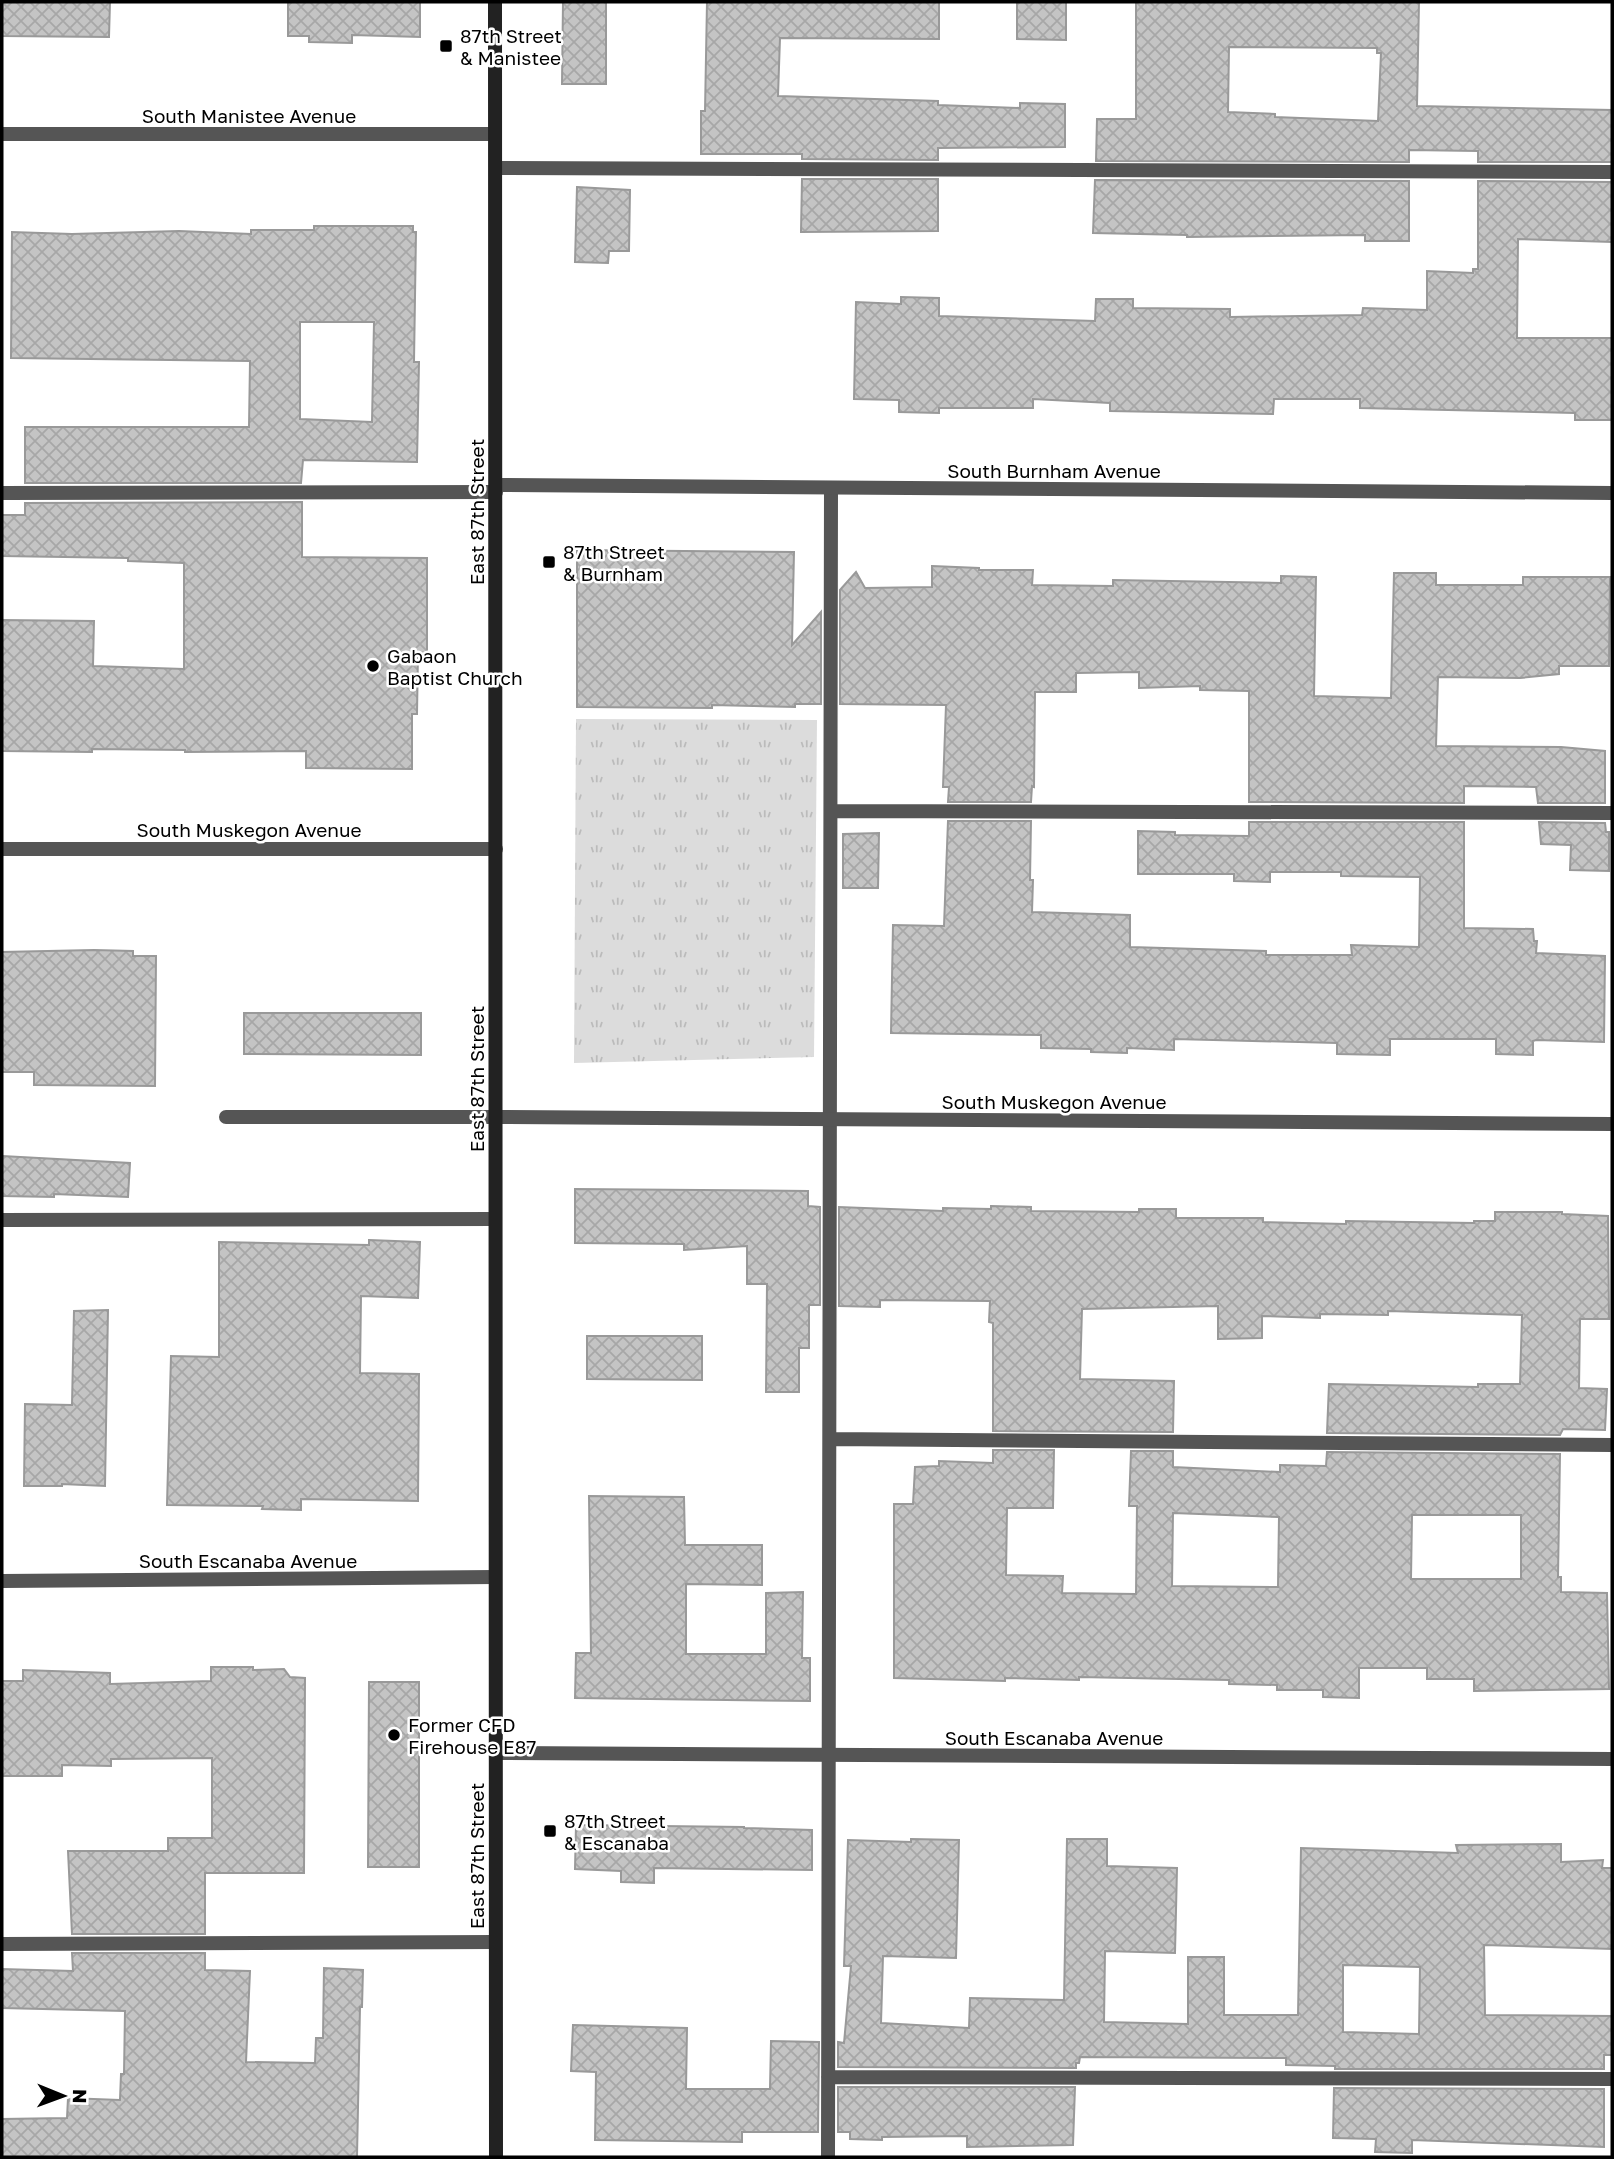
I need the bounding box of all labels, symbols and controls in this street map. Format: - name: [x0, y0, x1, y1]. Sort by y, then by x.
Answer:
- place label: 87th Street & Manistee: [460, 24, 562, 69]
- marker: 87th Street & Manistee: [438, 38, 454, 54]
- street label: South Manistee Avenue: [142, 104, 356, 127]
- street label: East 87th Street: [465, 439, 488, 585]
- street label: South Burnham Avenue: [947, 459, 1161, 482]
- place label: 87th Street & Burnham: [563, 540, 665, 585]
- marker: 87th Street & Burnham: [541, 554, 557, 570]
- place label: Gabaon Baptist Church: [387, 644, 523, 689]
- marker: Gabaon Baptist Church: [365, 658, 381, 674]
- street label: South Muskegon Avenue: [137, 818, 361, 841]
- street label: East 87th Street: [465, 1006, 488, 1152]
- street label: South Muskegon Avenue: [942, 1090, 1166, 1113]
- street label: South Escanaba Avenue: [139, 1549, 357, 1572]
- place label: Former CFD Firehouse E87: [408, 1713, 536, 1758]
- street label: South Escanaba Avenue: [945, 1726, 1163, 1749]
- marker: Former CFD Firehouse E87: [386, 1727, 402, 1743]
- street label: East 87th Street: [465, 1783, 488, 1929]
- place label: 87th Street & Escanaba: [564, 1809, 669, 1854]
- marker: 87th Street & Escanaba: [542, 1823, 558, 1839]
- north arrow: [28, 2061, 98, 2131]
- text: N: [69, 2089, 92, 2104]

